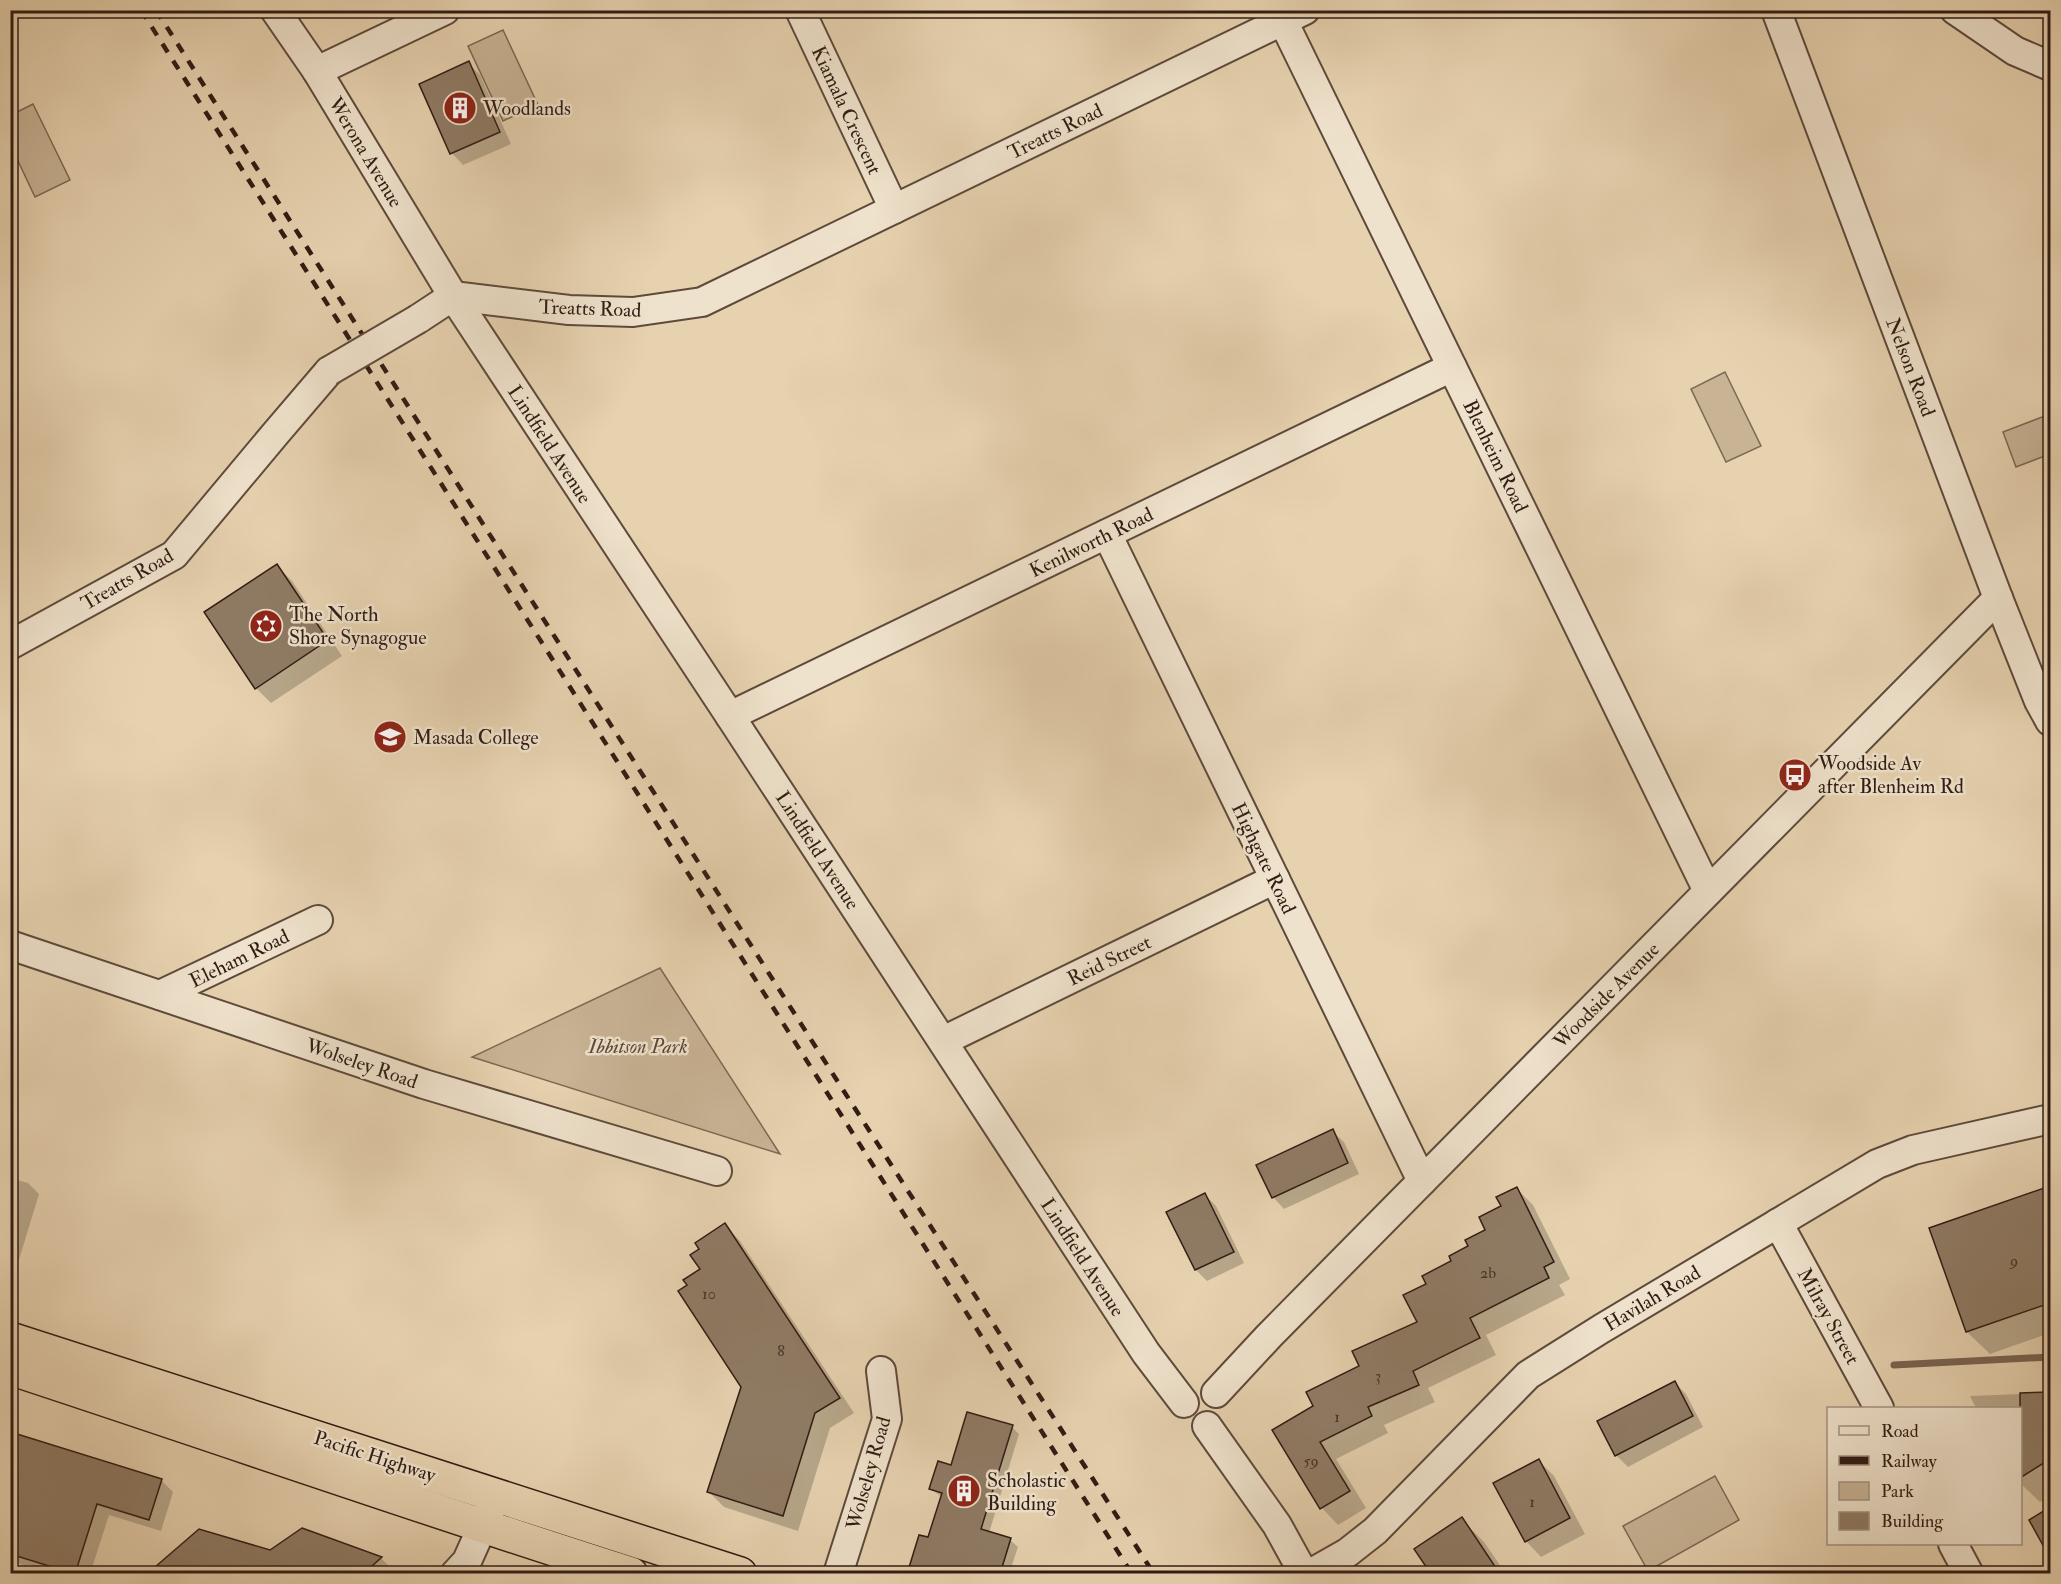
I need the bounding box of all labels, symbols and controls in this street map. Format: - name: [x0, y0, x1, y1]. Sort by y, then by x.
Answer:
- street label: Kiamala Crescent: [806, 42, 887, 179]
- building icon: Woodlands: [442, 90, 478, 126]
- street label: Werona Avenue: [322, 92, 408, 212]
- place label: Woodlands: [482, 96, 571, 121]
- street label: Treatts Road: [1004, 98, 1107, 165]
- street label: Treatts Road: [538, 294, 642, 323]
- street label: Nelson Road: [1880, 314, 1941, 420]
- street label: Lindfield Avenue: [502, 380, 597, 508]
- street label: Blenheim Road: [1457, 396, 1534, 517]
- street label: Kenilworth Road: [1025, 502, 1157, 583]
- street label: Treatts Road: [77, 543, 178, 616]
- place label: The North Shore Synagogue: [289, 602, 427, 650]
- synagogue icon: The North Shore Synagogue: [248, 608, 284, 644]
- school or university icon: Masada College: [372, 719, 408, 755]
- place label: Masada College: [413, 725, 539, 750]
- place label: Woodside Av after Blenheim Rd: [1817, 751, 1964, 799]
- bus stop icon: Woodside Av after Blenheim Rd: [1777, 757, 1813, 793]
- street label: Lindfield Avenue: [770, 786, 865, 914]
- street label: Highgate Road: [1226, 798, 1301, 918]
- street label: Eleham Road: [185, 923, 293, 993]
- street label: Reid Street: [1063, 929, 1156, 991]
- street label: Woodside Avenue: [1547, 937, 1665, 1054]
- street label: Wolseley Road: [302, 1032, 421, 1094]
- park label: Ibbitson Park: [587, 1034, 688, 1059]
- street label: Lindfield Avenue: [1035, 1193, 1130, 1321]
- house number: 9: [2009, 1251, 2018, 1271]
- street label: Havilah Road: [1599, 1260, 1705, 1337]
- house number: 2b: [1480, 1263, 1496, 1283]
- street label: Milray Street: [1792, 1264, 1866, 1369]
- house number: 10: [702, 1284, 716, 1304]
- house number: 8: [777, 1341, 785, 1361]
- house number: 3: [1375, 1366, 1381, 1386]
- house number: 1: [1334, 1407, 1340, 1427]
- legend: [1827, 1407, 2022, 1545]
- street label: Wolseley Road: [840, 1413, 897, 1534]
- text: Road: [1881, 1420, 1919, 1443]
- street label: Pacific Highway: [311, 1425, 440, 1488]
- text: Railway: [1881, 1450, 1938, 1473]
- house number: 59: [1303, 1451, 1319, 1471]
- place label: Scholastic Building: [987, 1468, 1066, 1516]
- building icon: Scholastic Building: [946, 1473, 982, 1509]
- text: Park: [1881, 1480, 1914, 1503]
- house number: 1: [1529, 1492, 1535, 1512]
- text: Building: [1881, 1510, 1944, 1533]

